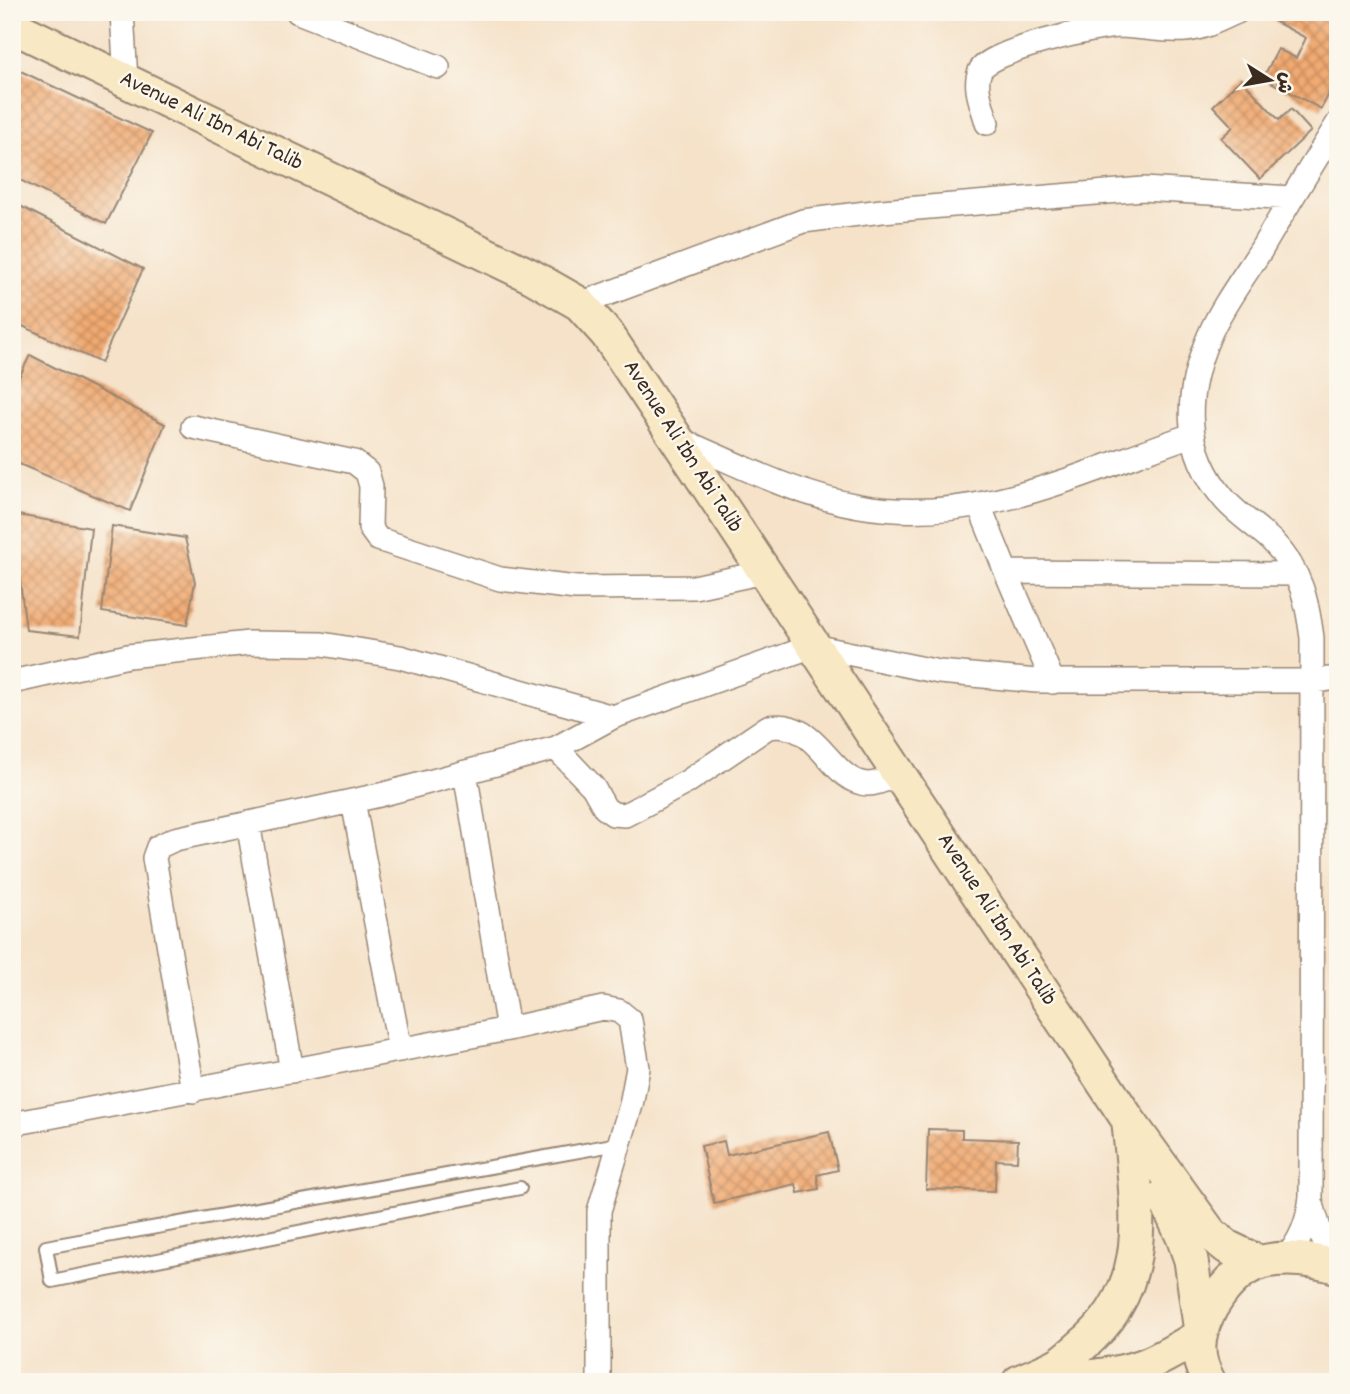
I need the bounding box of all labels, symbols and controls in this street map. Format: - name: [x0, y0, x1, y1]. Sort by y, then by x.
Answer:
- north arrow: [1234, 46, 1304, 116]
- street label: Avenue Ali Ibn Abi Talib: [114, 63, 308, 181]
- text: ش: [1268, 70, 1298, 96]
- street label: Avenue Ali Ibn Abi Talib: [614, 354, 750, 540]
- street label: Avenue Ali Ibn Abi Talib: [928, 827, 1064, 1013]

